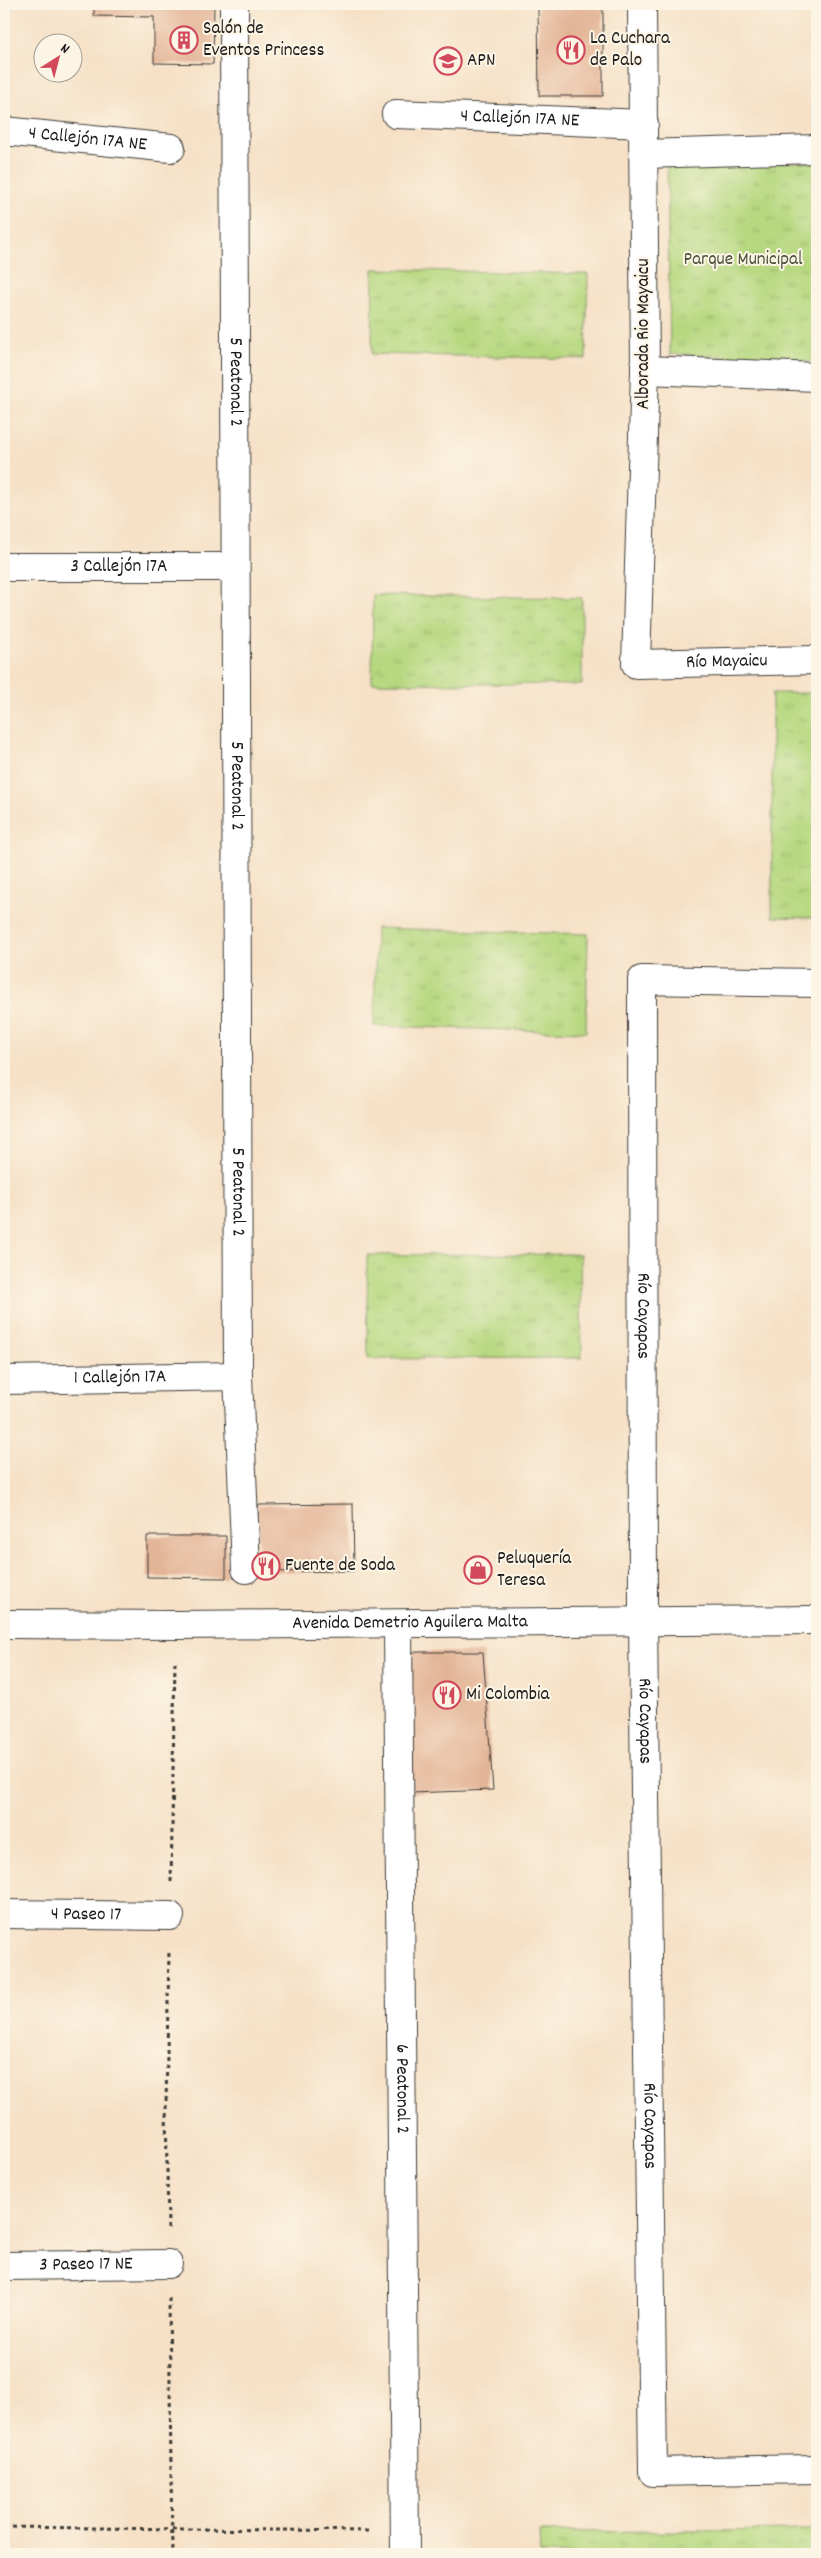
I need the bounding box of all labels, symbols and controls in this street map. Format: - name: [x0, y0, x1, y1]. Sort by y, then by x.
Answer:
- place label: Salón de Eventos Princess: [203, 16, 324, 65]
- building icon: Salón de Eventos Princess: [169, 25, 199, 55]
- place label: La Cuchara de Palo: [590, 26, 671, 75]
- north arrow: [32, 32, 82, 82]
- restaurant icon: La Cuchara de Palo: [556, 35, 586, 65]
- text: N: [56, 39, 73, 59]
- school or university icon: APN: [433, 46, 463, 76]
- place label: APN: [467, 48, 495, 75]
- street label: 4 Callejón 17A NE: [460, 103, 580, 135]
- street label: 4 Callejón 17A NE: [27, 120, 148, 159]
- park label: Parque Municipal: [684, 247, 803, 274]
- street label: Alborada Rio Mayaicu: [631, 258, 658, 410]
- street label: 5 Peatonal 2: [221, 337, 249, 427]
- street label: 3 Callejón 17A: [71, 554, 167, 581]
- street label: Río Mayaicu: [686, 648, 768, 676]
- street label: 5 Peatonal 2: [223, 741, 250, 831]
- street label: 5 Peatonal 2: [224, 1147, 251, 1237]
- street label: Río Cayapas: [629, 1273, 656, 1359]
- street label: 1 Callejón 17A: [73, 1364, 167, 1392]
- place label: Peluquería Teresa: [497, 1546, 572, 1595]
- restaurant icon: Fuente de Soda: [251, 1551, 281, 1581]
- place label: Fuente de Soda: [285, 1553, 396, 1580]
- shop icon: Peluquería Teresa: [463, 1555, 493, 1585]
- street label: Avenida Demetrio Aguilera Malta: [292, 1609, 529, 1638]
- street label: Río Cayapas: [630, 1678, 658, 1764]
- restaurant icon: Mi Colombia: [432, 1680, 462, 1710]
- place label: Mi Colombia: [466, 1682, 551, 1709]
- street label: 4 Paseo 17: [51, 1901, 121, 1929]
- street label: 6 Peatonal 2: [388, 2044, 415, 2134]
- street label: Río Cayapas: [635, 2083, 663, 2169]
- street label: 3 Paseo 17 NE: [39, 2251, 133, 2279]

